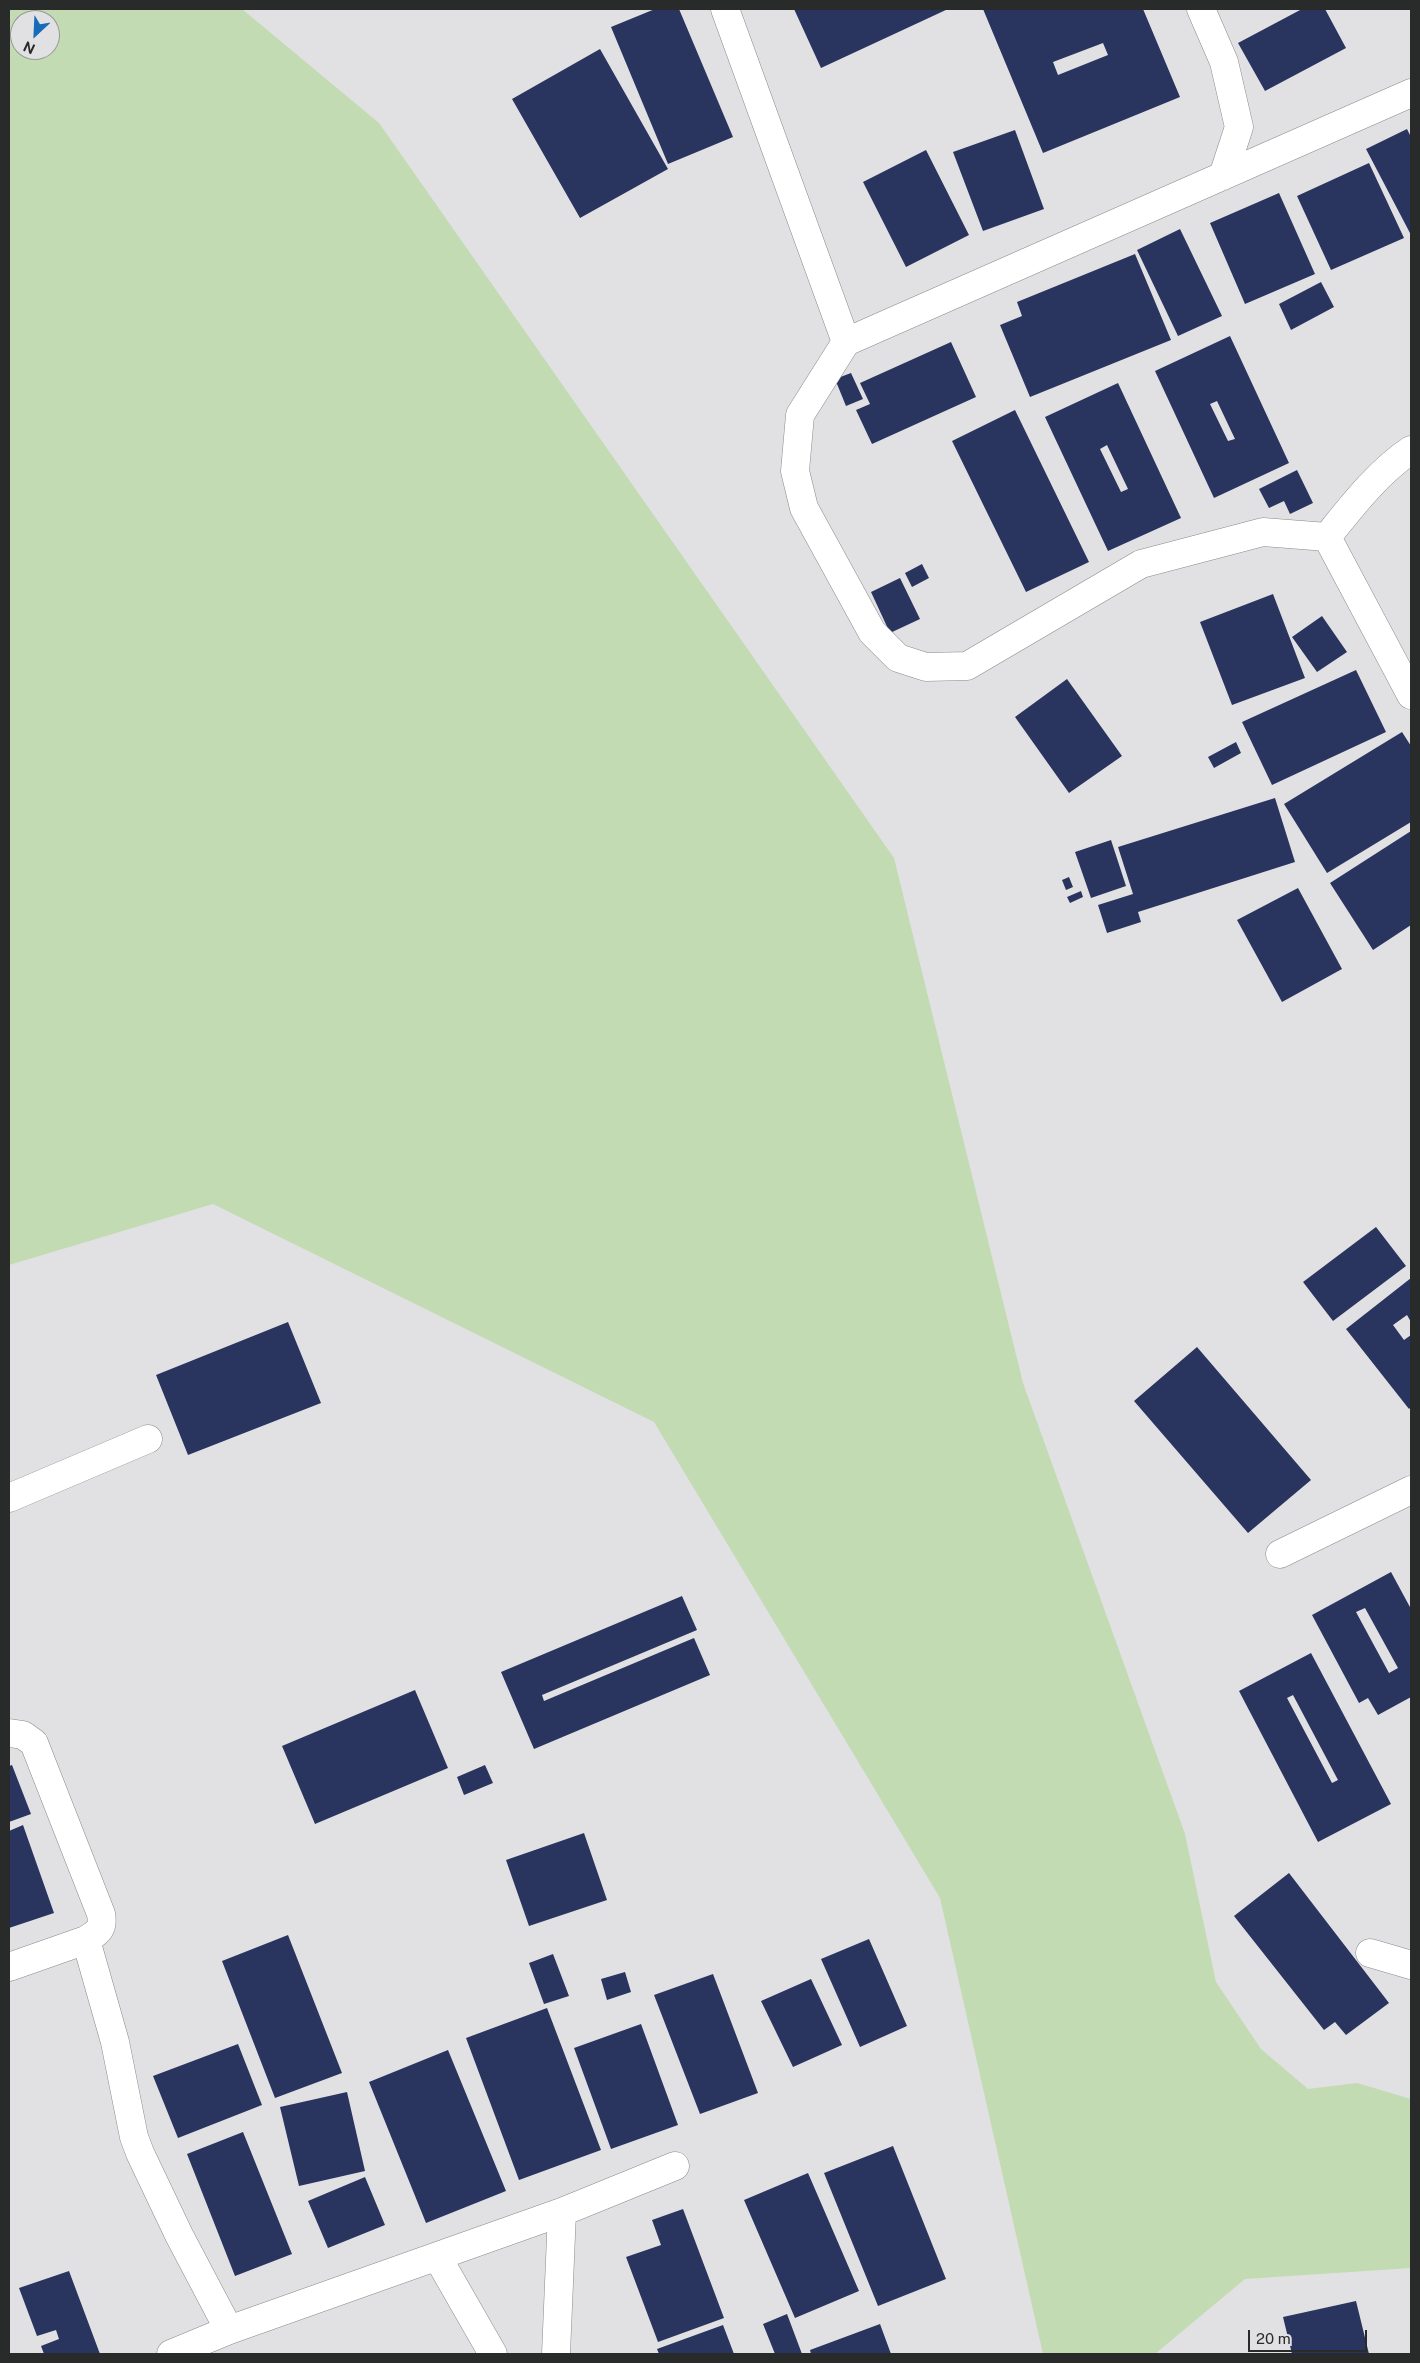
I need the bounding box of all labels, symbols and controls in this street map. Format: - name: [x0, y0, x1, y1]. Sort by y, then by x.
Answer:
- north arrow: [10, 10, 60, 60]
- text: N: [21, 38, 37, 57]
- scale bar: [1250, 2320, 1369, 2352]
- text: 20 m: [1256, 2330, 1291, 2347]

